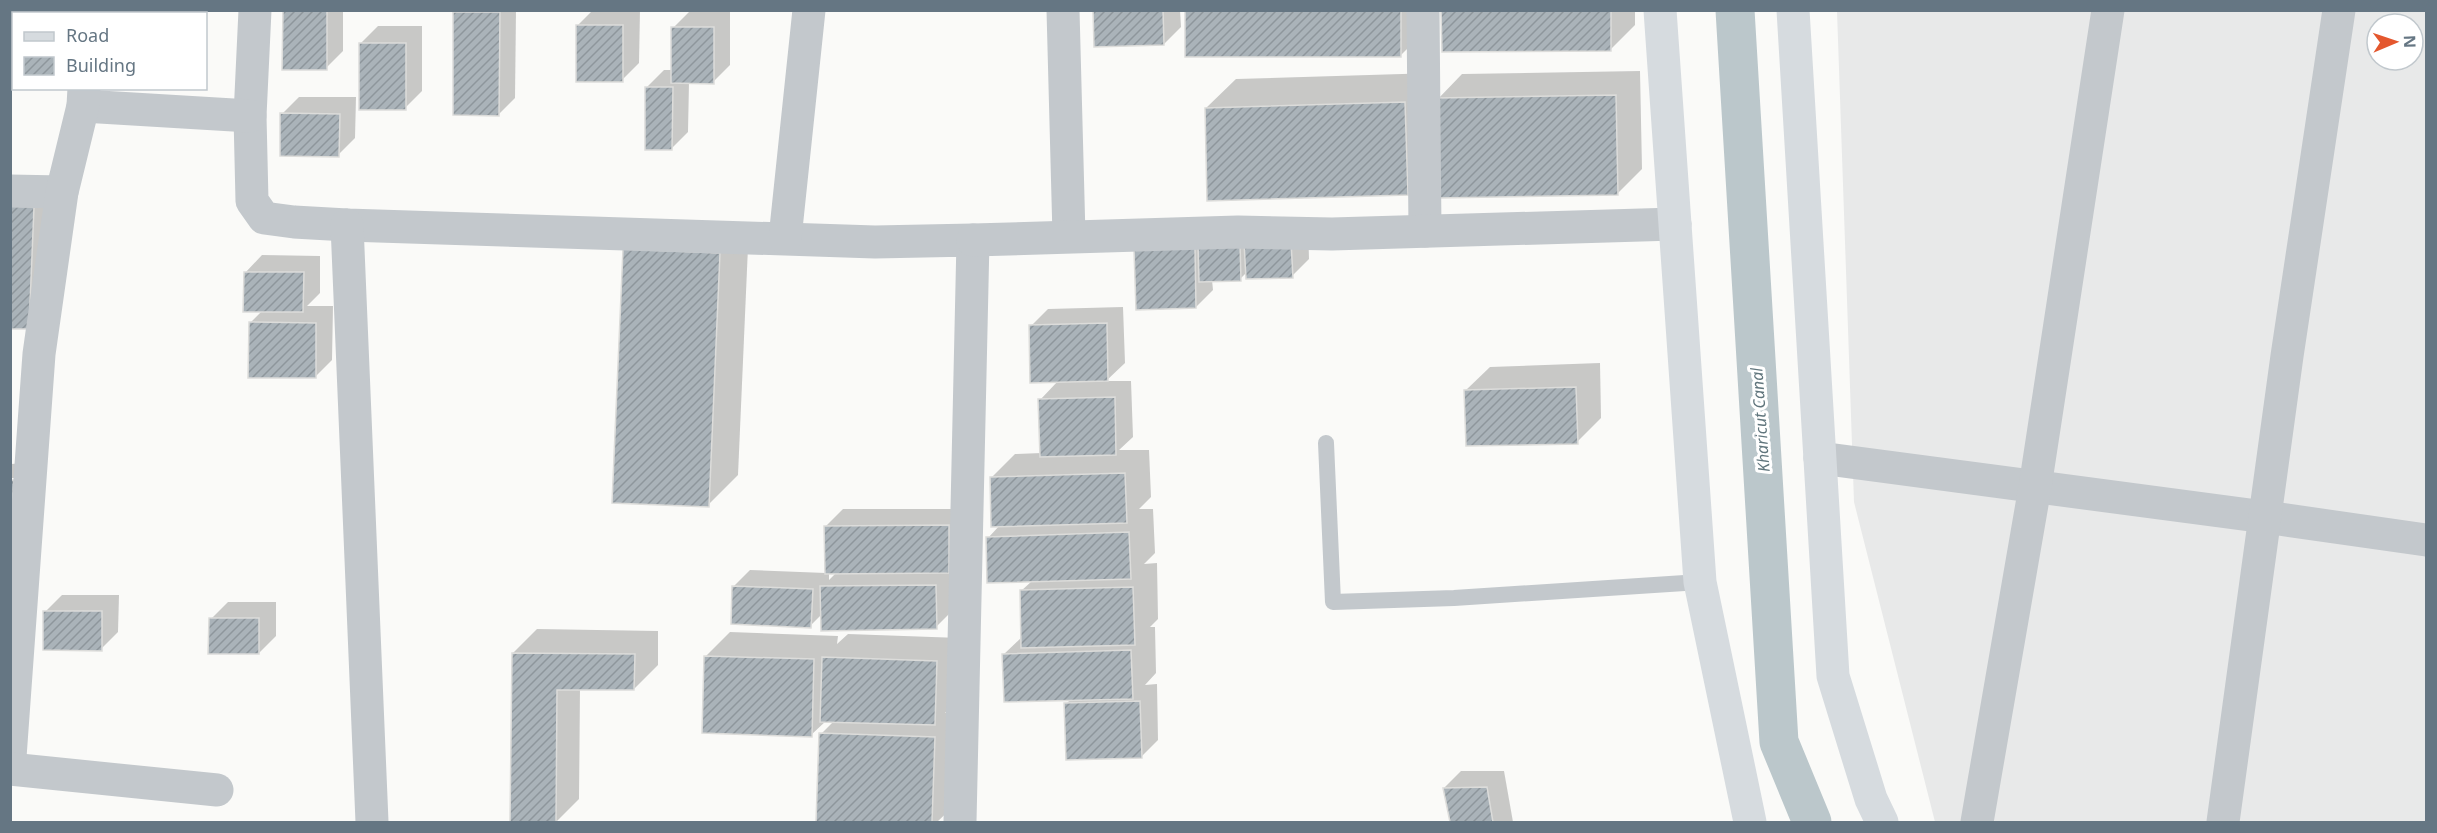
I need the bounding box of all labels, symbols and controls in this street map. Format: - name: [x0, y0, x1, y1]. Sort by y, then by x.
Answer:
- legend: [12, 12, 207, 90]
- north arrow: [2365, 12, 2425, 72]
- text: Road: [66, 23, 109, 47]
- text: N: [2399, 35, 2421, 48]
- text: Building: [66, 53, 136, 77]
- water label: Kharicut Canal: [1745, 366, 1775, 473]

